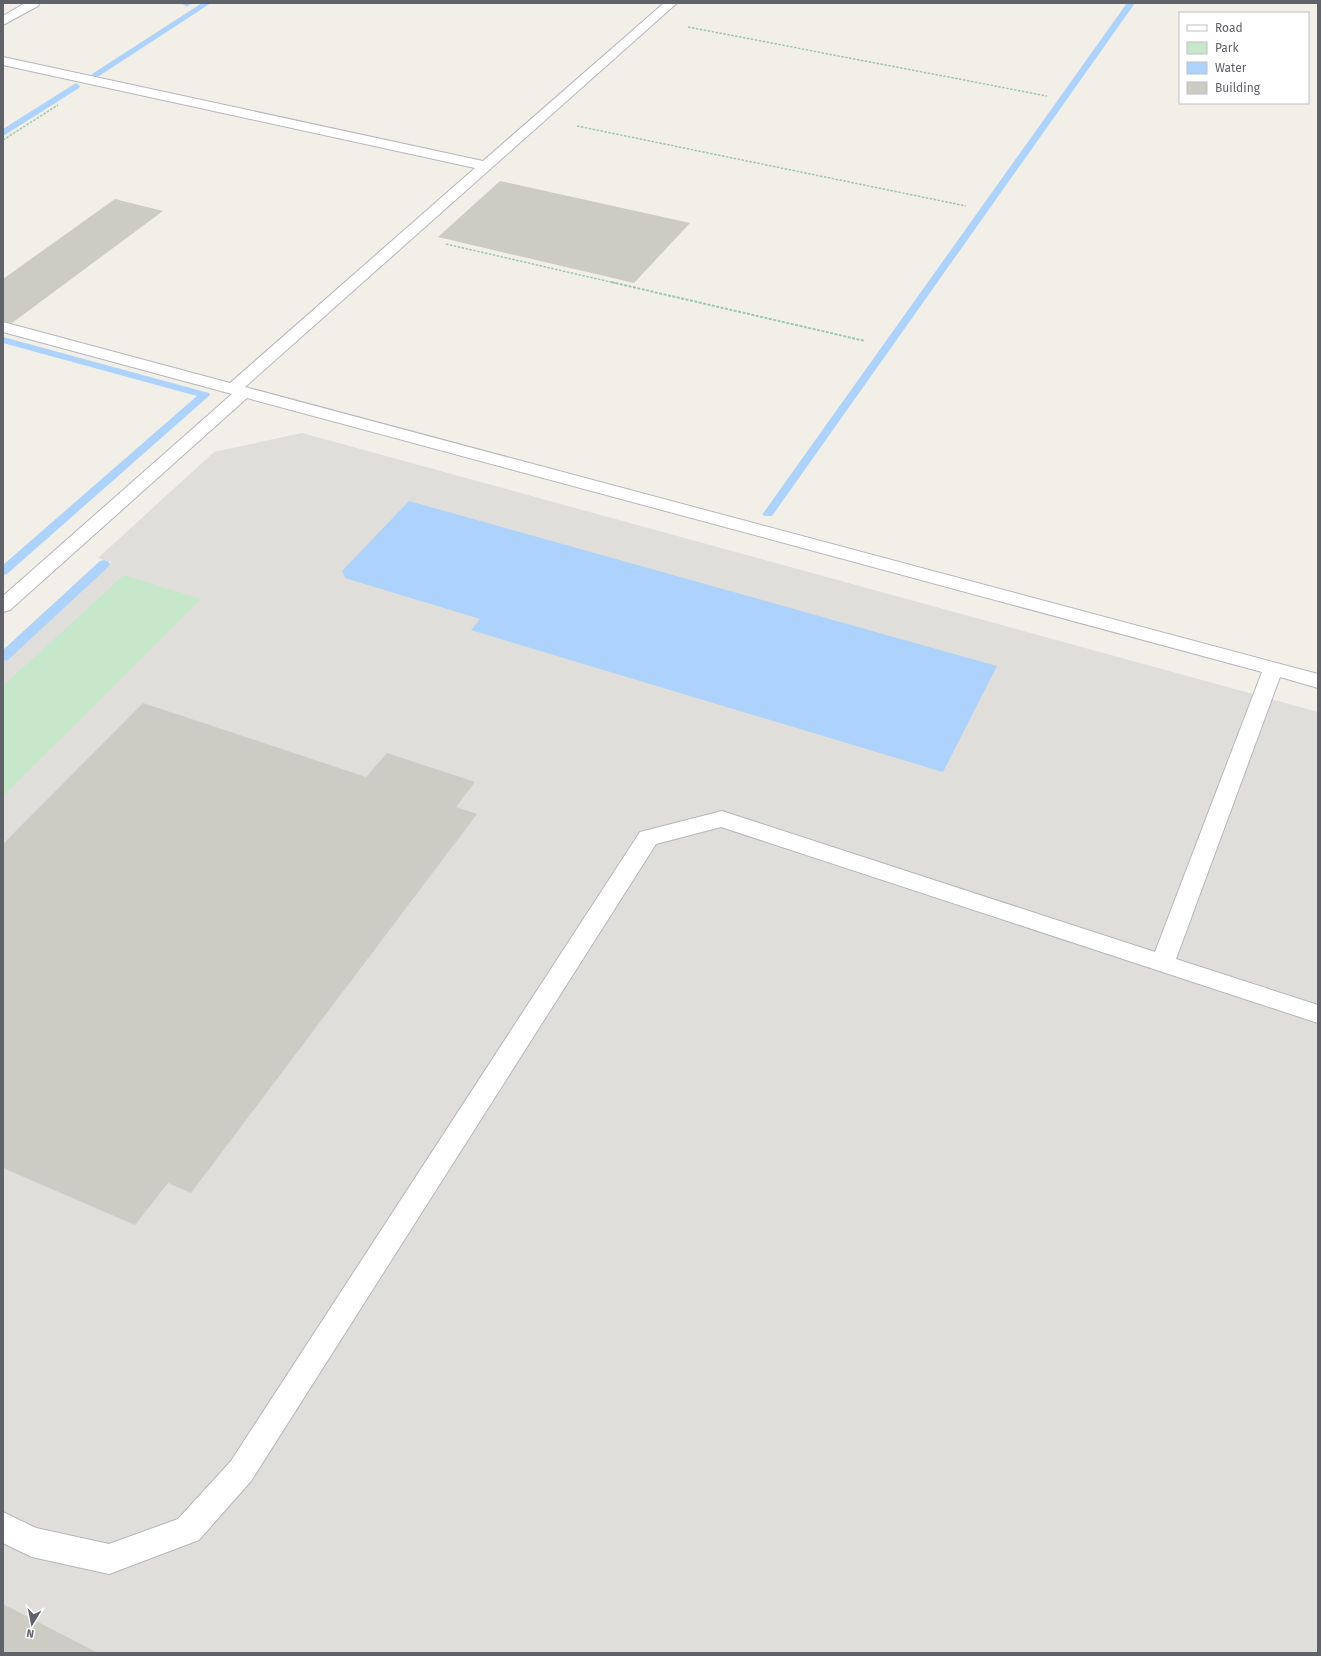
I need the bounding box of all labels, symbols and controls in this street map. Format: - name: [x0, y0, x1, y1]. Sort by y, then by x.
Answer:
- legend: [1179, 12, 1309, 104]
- text: Road: [1215, 21, 1243, 35]
- text: Park: [1215, 41, 1239, 55]
- text: Water: [1215, 61, 1247, 75]
- text: Building: [1215, 81, 1261, 95]
- north arrow: [12, 1604, 52, 1644]
- text: N: [26, 1626, 35, 1640]

